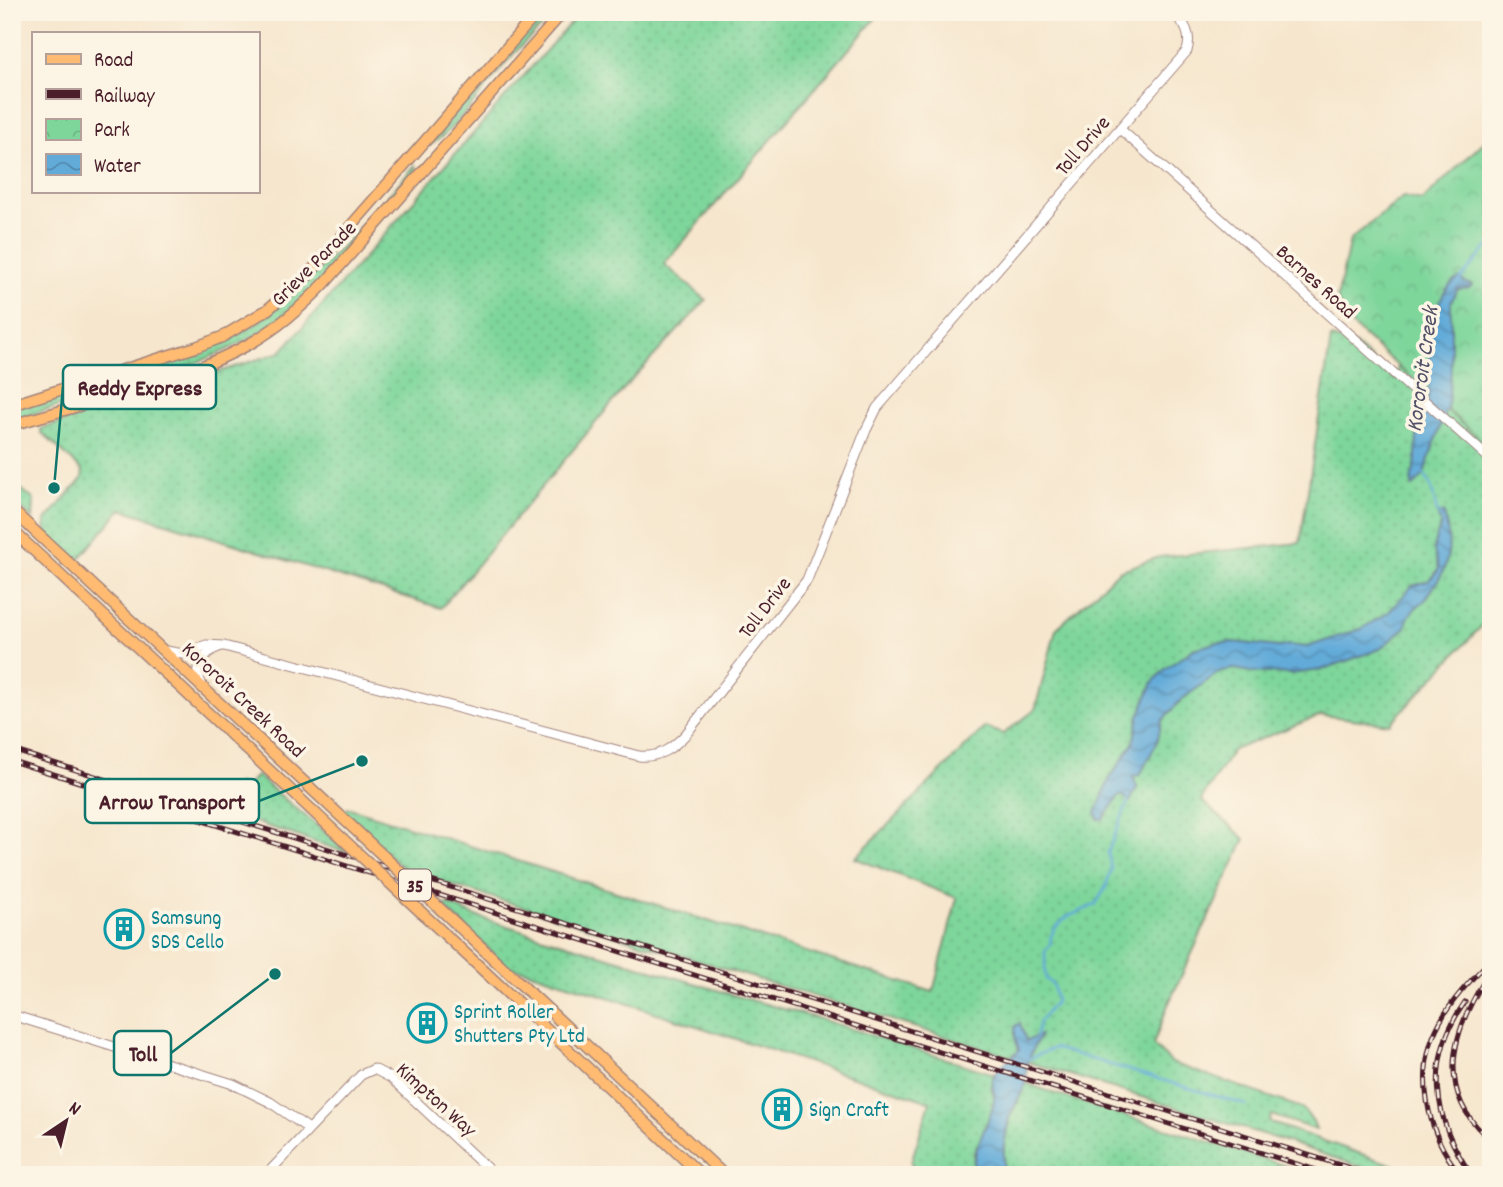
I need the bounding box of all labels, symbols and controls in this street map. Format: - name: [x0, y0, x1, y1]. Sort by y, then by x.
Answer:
- legend: [32, 32, 259, 192]
- text: Road: [94, 47, 133, 77]
- text: Railway: [94, 83, 155, 113]
- street label: Toll Drive: [1050, 110, 1119, 184]
- text: Park: [94, 117, 130, 147]
- text: Water: [94, 153, 141, 183]
- street label: Grieve Parade: [265, 215, 365, 315]
- street label: Barnes Road: [1268, 239, 1362, 328]
- water label: Kororoit Creek: [1399, 302, 1450, 434]
- callout: Reddy Express: [63, 365, 216, 409]
- text: Reddy Express: [77, 374, 203, 407]
- street label: Toll Drive: [733, 572, 800, 646]
- street label: Kororoit Creek Road: [174, 636, 310, 766]
- callout: Arrow Transport: [85, 779, 259, 823]
- text: Arrow Transport: [99, 788, 246, 821]
- road number: 35: [399, 870, 431, 900]
- place label: Samsung SDS Cello: [151, 905, 224, 959]
- building icon: Samsung SDS Cello: [103, 908, 145, 950]
- place label: Sprint Roller Shutters Pty Ltd: [454, 999, 585, 1053]
- building icon: Sprint Roller Shutters Pty Ltd: [406, 1002, 448, 1044]
- callout: Toll: [114, 1031, 171, 1075]
- text: Toll: [129, 1040, 158, 1073]
- street label: Kimpton Way: [388, 1057, 482, 1146]
- north arrow: [32, 1086, 102, 1156]
- building icon: Sign Craft: [761, 1088, 803, 1130]
- text: N: [62, 1096, 85, 1124]
- place label: Sign Craft: [809, 1097, 889, 1127]

